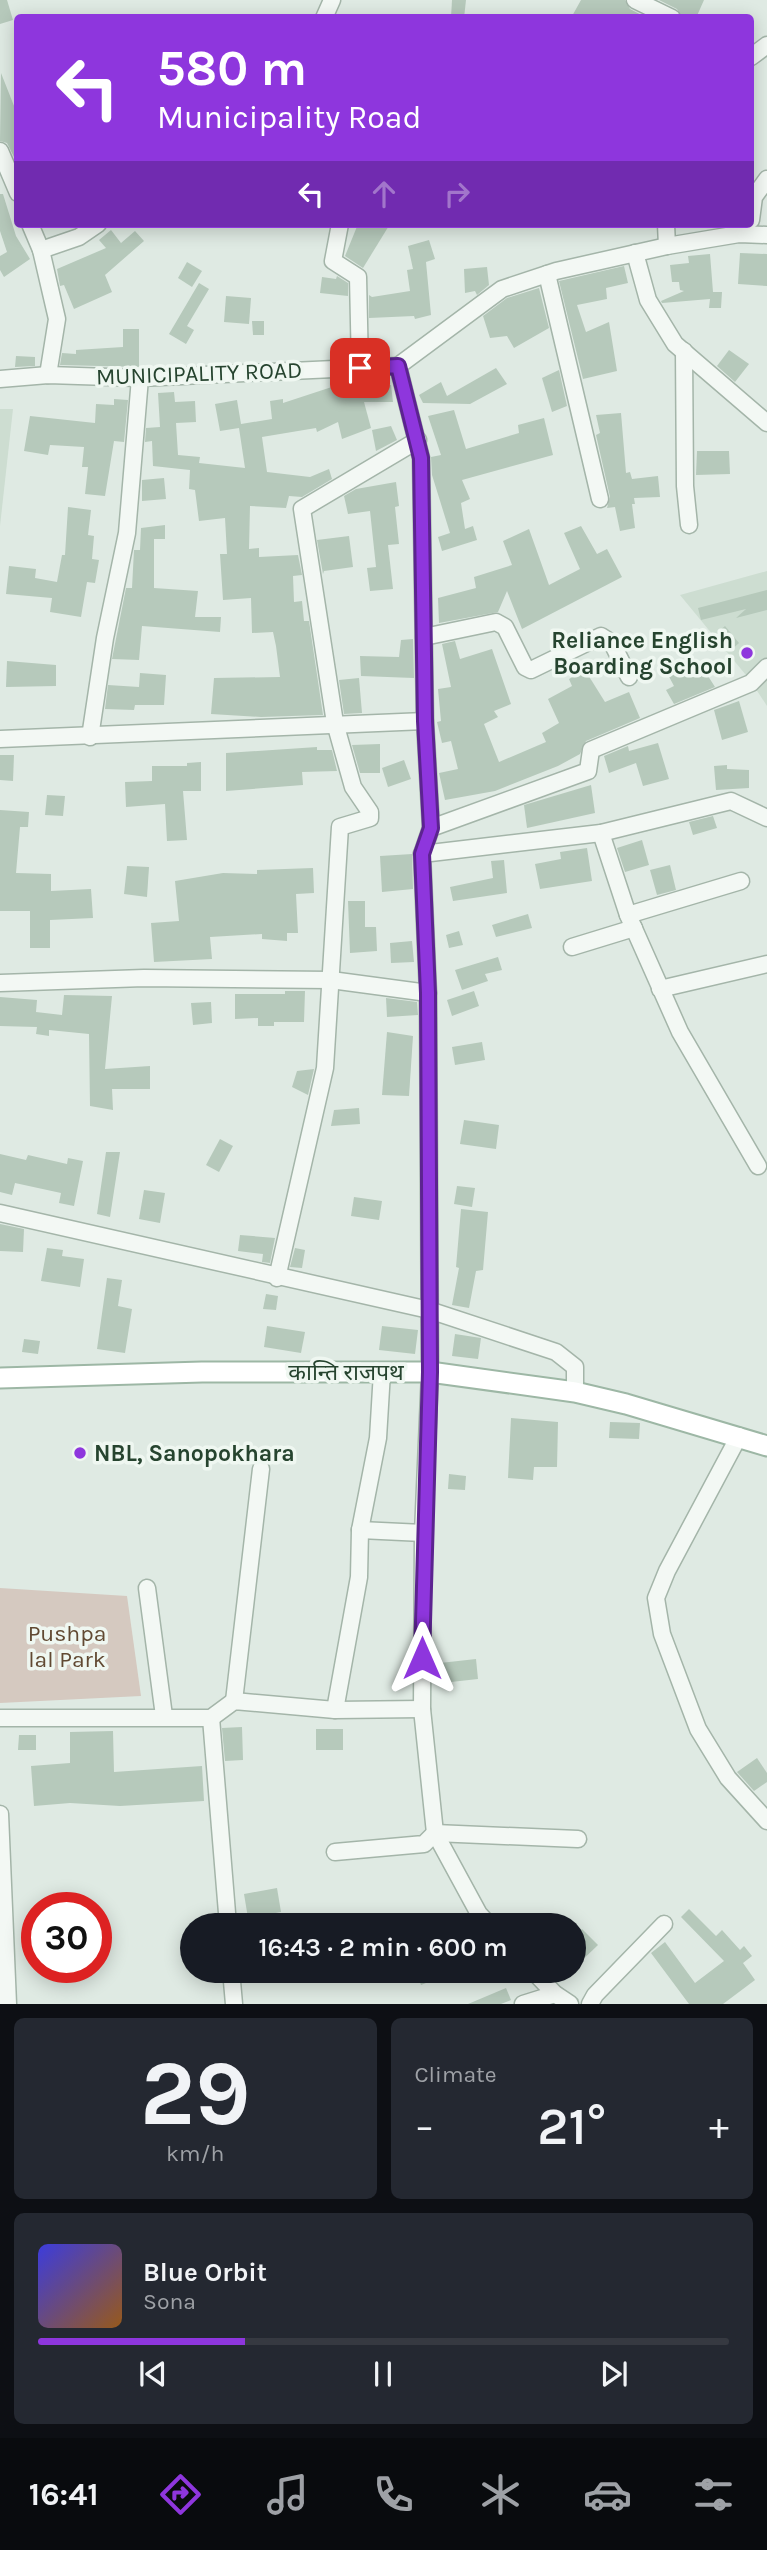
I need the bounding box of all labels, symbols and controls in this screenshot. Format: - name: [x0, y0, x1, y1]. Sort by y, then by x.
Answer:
- text: 580 m: [157, 40, 307, 97]
- icon: left: [42, 42, 133, 133]
- text: Municipality Road: [157, 99, 421, 136]
- icon: left: [292, 175, 330, 213]
- icon: ahead: [365, 175, 403, 213]
- icon: right: [438, 175, 476, 213]
- pin: [330, 338, 390, 398]
- icon: arrive: [341, 349, 379, 387]
- street label: MUNICIPALITY ROAD: [95, 356, 303, 391]
- place label: Reliance English Boarding School: [551, 627, 733, 680]
- marker: Reliance English Boarding School: [739, 645, 755, 661]
- street label: कान्ति राजपथ: [288, 1359, 405, 1386]
- place label: NBL, Sanopokhara: [94, 1440, 295, 1467]
- marker: NBL, Sanopokhara: [72, 1445, 88, 1461]
- park label: Pushpa lal Park: [28, 1620, 106, 1673]
- position arrow: [385, 1621, 459, 1695]
- speed limit sign: 30: [21, 1892, 112, 1983]
- text: 16:43 · 2 min · 600 m: [259, 1932, 507, 1963]
- text: 29: [140, 2041, 251, 2147]
- text: Climate: [415, 2061, 497, 2088]
- text: 21°: [537, 2096, 606, 2157]
- text: −: [415, 2104, 434, 2149]
- text: +: [709, 2104, 729, 2149]
- text: km/h: [166, 2140, 224, 2167]
- text: Blue Orbit: [143, 2257, 267, 2288]
- text: Sona: [143, 2288, 196, 2315]
- icon: previous: [134, 2355, 172, 2393]
- icon: pause: [364, 2355, 402, 2393]
- icon: next: [595, 2355, 633, 2393]
- icon: directions: [156, 2470, 205, 2519]
- icon: music: [263, 2470, 312, 2519]
- icon: phone: [369, 2470, 418, 2519]
- icon: climate: [476, 2470, 525, 2519]
- icon: car: [583, 2470, 632, 2519]
- icon: filters: [689, 2470, 738, 2519]
- text: 16:41: [29, 2476, 99, 2513]

